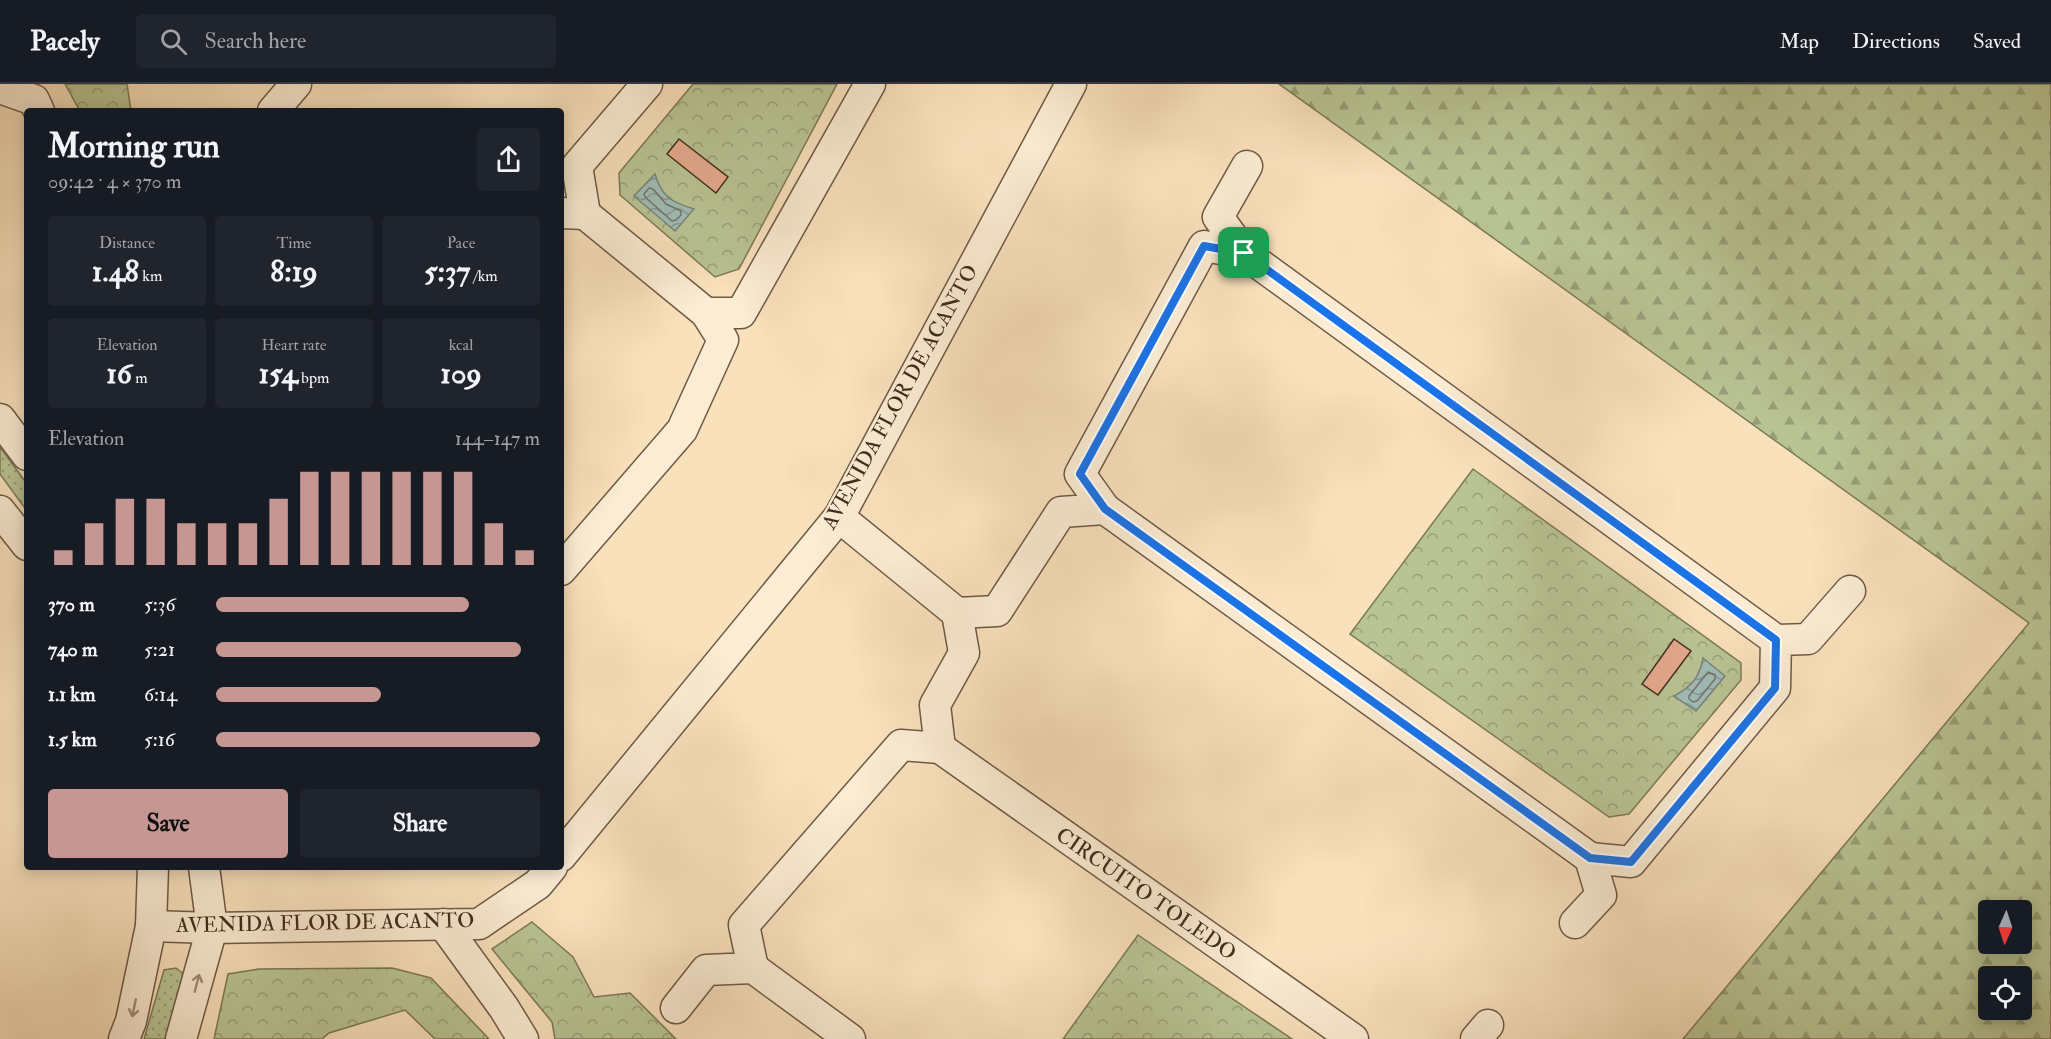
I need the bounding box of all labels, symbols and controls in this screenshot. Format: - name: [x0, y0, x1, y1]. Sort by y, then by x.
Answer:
- search box: [136, 14, 556, 68]
- text: Pacely: [30, 24, 100, 59]
- icon: search: [157, 25, 190, 58]
- text: Search here: [205, 27, 306, 55]
- text: Map: [1779, 28, 1819, 55]
- text: Directions: [1852, 28, 1940, 55]
- text: Saved: [1973, 28, 2021, 55]
- text: Morning run: [48, 126, 220, 167]
- button: share: [477, 128, 540, 191]
- text: 09:42 · 4 × 370 m: [48, 169, 182, 194]
- pin: [1218, 227, 1269, 278]
- text: Distance: [99, 233, 155, 253]
- text: Time: [277, 233, 311, 253]
- text: Pace: [447, 233, 475, 253]
- icon: arrive: [1227, 236, 1260, 269]
- text: 1.48: [92, 253, 139, 290]
- text: 8:19: [270, 253, 318, 290]
- text: 5:37: [424, 253, 470, 290]
- street label: AVENIDA FLOR DE ACANTO: [815, 260, 984, 535]
- text: km: [139, 266, 162, 286]
- text: /km: [470, 266, 498, 286]
- text: Elevation: [97, 335, 157, 355]
- text: Heart rate: [261, 335, 327, 355]
- text: kcal: [449, 335, 473, 355]
- text: 16: [106, 355, 132, 392]
- text: 154: [259, 355, 298, 392]
- text: 109: [440, 355, 482, 392]
- text: m: [132, 368, 148, 388]
- text: bpm: [298, 368, 329, 388]
- text: Elevation: [48, 426, 124, 451]
- text: 144–147 m: [455, 426, 540, 451]
- text: 370 m: [48, 592, 95, 617]
- text: 5:36: [144, 592, 176, 617]
- text: 740 m: [48, 637, 97, 662]
- text: 5:21: [144, 637, 175, 662]
- text: 1.1 km: [48, 682, 95, 707]
- text: 6:14: [144, 682, 177, 707]
- text: 1.5 km: [48, 727, 97, 752]
- text: 5:16: [144, 727, 175, 752]
- button: Save: [48, 789, 288, 858]
- button: Share: [300, 789, 540, 858]
- street label: CIRCUITO TOLEDO: [1051, 822, 1241, 966]
- north arrow: [1978, 900, 2032, 954]
- map controls: [1978, 900, 2032, 1020]
- street label: AVENIDA FLOR DE ACANTO: [175, 907, 474, 939]
- button: locate: [1978, 966, 2032, 1020]
- one-way arrow: [192, 974, 204, 993]
- one-way arrow: [128, 997, 139, 1017]

